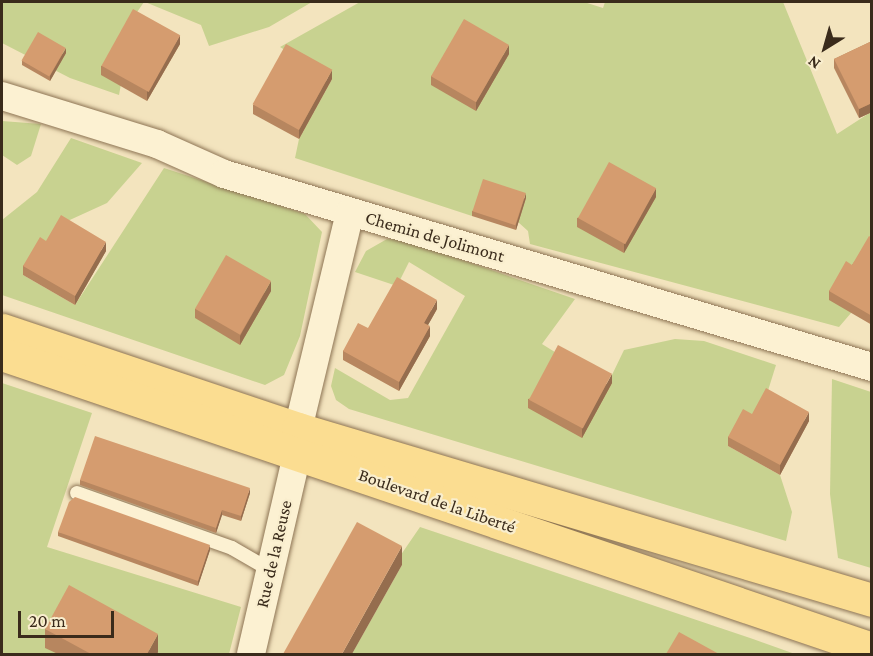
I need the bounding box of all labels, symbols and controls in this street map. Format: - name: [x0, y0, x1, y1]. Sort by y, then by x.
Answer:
- north arrow: [795, 18, 855, 78]
- text: N: [804, 53, 823, 73]
- street label: Chemin de Jolimont: [363, 207, 507, 267]
- street label: Boulevard de la Liberté: [356, 464, 518, 538]
- street label: Rue de la Reuse: [251, 498, 297, 610]
- scale bar: [21, 599, 117, 637]
- text: 20 m: [29, 611, 66, 631]

